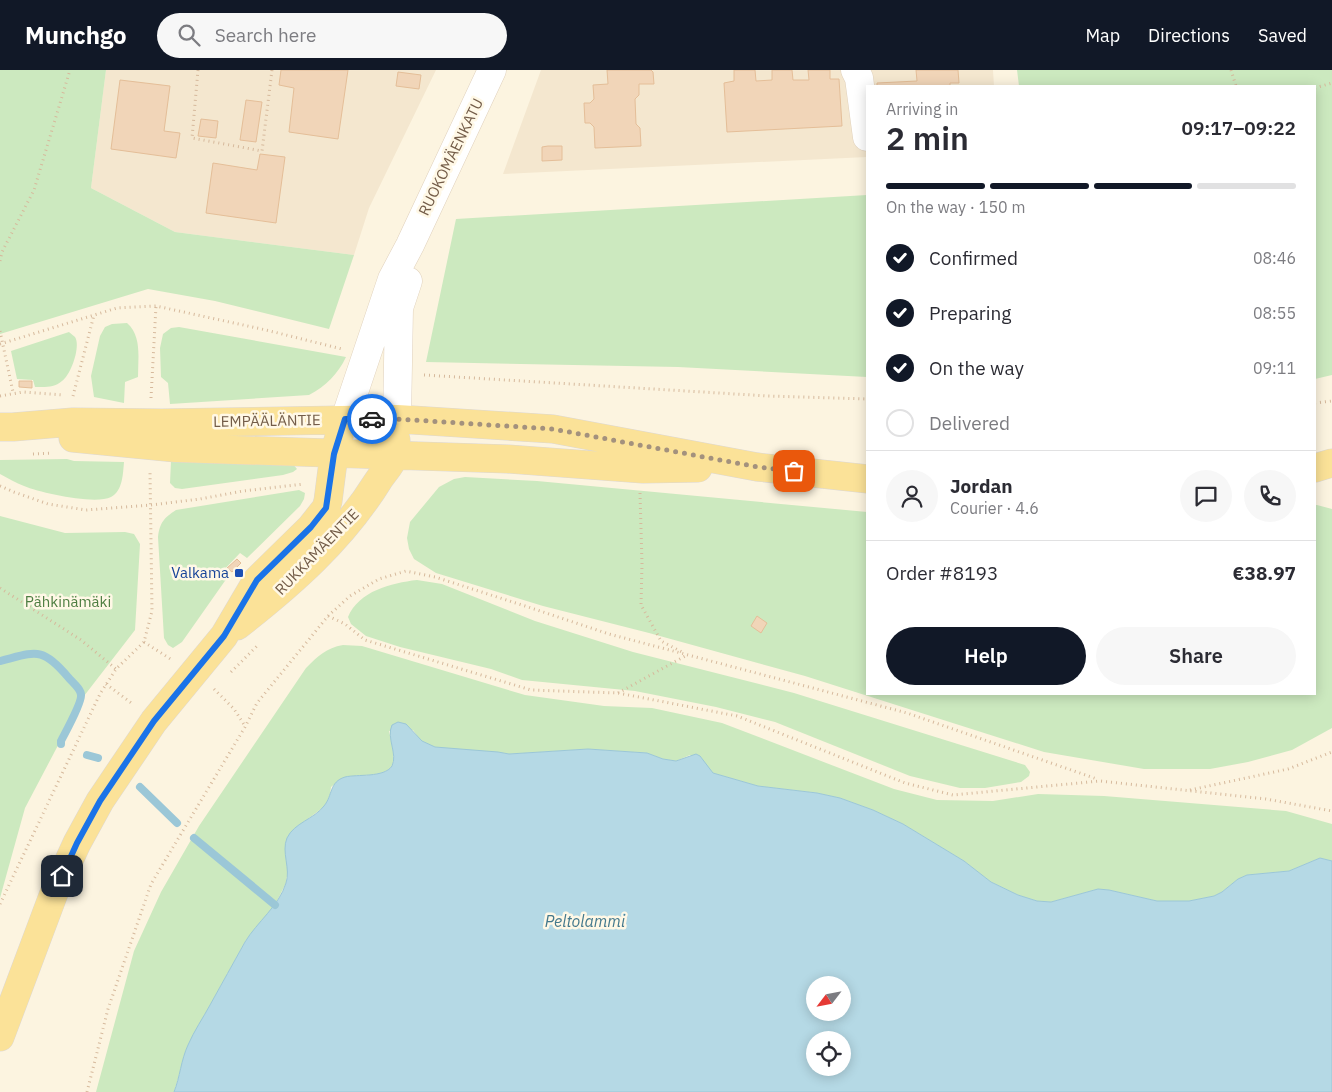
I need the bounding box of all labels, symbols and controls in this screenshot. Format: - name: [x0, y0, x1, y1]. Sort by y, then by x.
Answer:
- search box: [157, 13, 507, 58]
- text: Munchgo: [25, 19, 127, 51]
- icon: search: [175, 21, 203, 49]
- text: Search here: [215, 23, 316, 47]
- text: Map: [1085, 24, 1120, 47]
- text: Directions: [1148, 24, 1230, 47]
- text: Saved: [1258, 24, 1307, 47]
- street label: RUOKOMÄENKATU: [414, 95, 487, 218]
- text: Arriving in: [886, 99, 958, 119]
- text: 09:17–09:22: [1182, 116, 1296, 140]
- text: 2 min: [886, 117, 969, 159]
- text: On the way · 150 m: [886, 197, 1025, 217]
- icon: check: [886, 244, 914, 272]
- text: Confirmed: [929, 246, 1018, 270]
- text: 08:46: [1253, 248, 1296, 268]
- icon: check: [886, 299, 914, 327]
- text: Preparing: [929, 301, 1011, 325]
- text: 08:55: [1253, 303, 1296, 323]
- icon: check: [886, 354, 914, 382]
- text: On the way: [929, 356, 1024, 380]
- text: 09:11: [1253, 358, 1296, 378]
- courier: [347, 394, 397, 444]
- icon: car: [358, 405, 386, 433]
- street label: LEMPÄÄLÄNTIE: [213, 410, 321, 431]
- text: Delivered: [929, 411, 1010, 435]
- pin: [773, 450, 815, 492]
- icon: bag: [780, 457, 808, 485]
- button: person: [886, 470, 938, 522]
- button: chat: [1180, 470, 1232, 522]
- button: phone: [1244, 470, 1296, 522]
- text: Jordan: [950, 474, 1013, 498]
- text: Courier · 4.6: [950, 498, 1039, 518]
- street label: RUKKAMÄENTIE: [271, 505, 363, 599]
- text: Order #8193: [886, 561, 998, 585]
- text: €38.97: [1233, 561, 1296, 585]
- place label: Valkama: [171, 563, 229, 582]
- marker: Valkama: [233, 567, 245, 579]
- park label: Pähkinämäki: [25, 592, 111, 611]
- button: Help: [886, 627, 1086, 685]
- button: Share: [1096, 627, 1296, 685]
- pin: [41, 855, 83, 897]
- icon: home: [48, 862, 76, 890]
- water label: Peltolammi: [545, 911, 626, 931]
- north arrow: [806, 976, 851, 1021]
- map controls: [806, 976, 851, 1076]
- button: locate: [806, 1031, 851, 1076]

